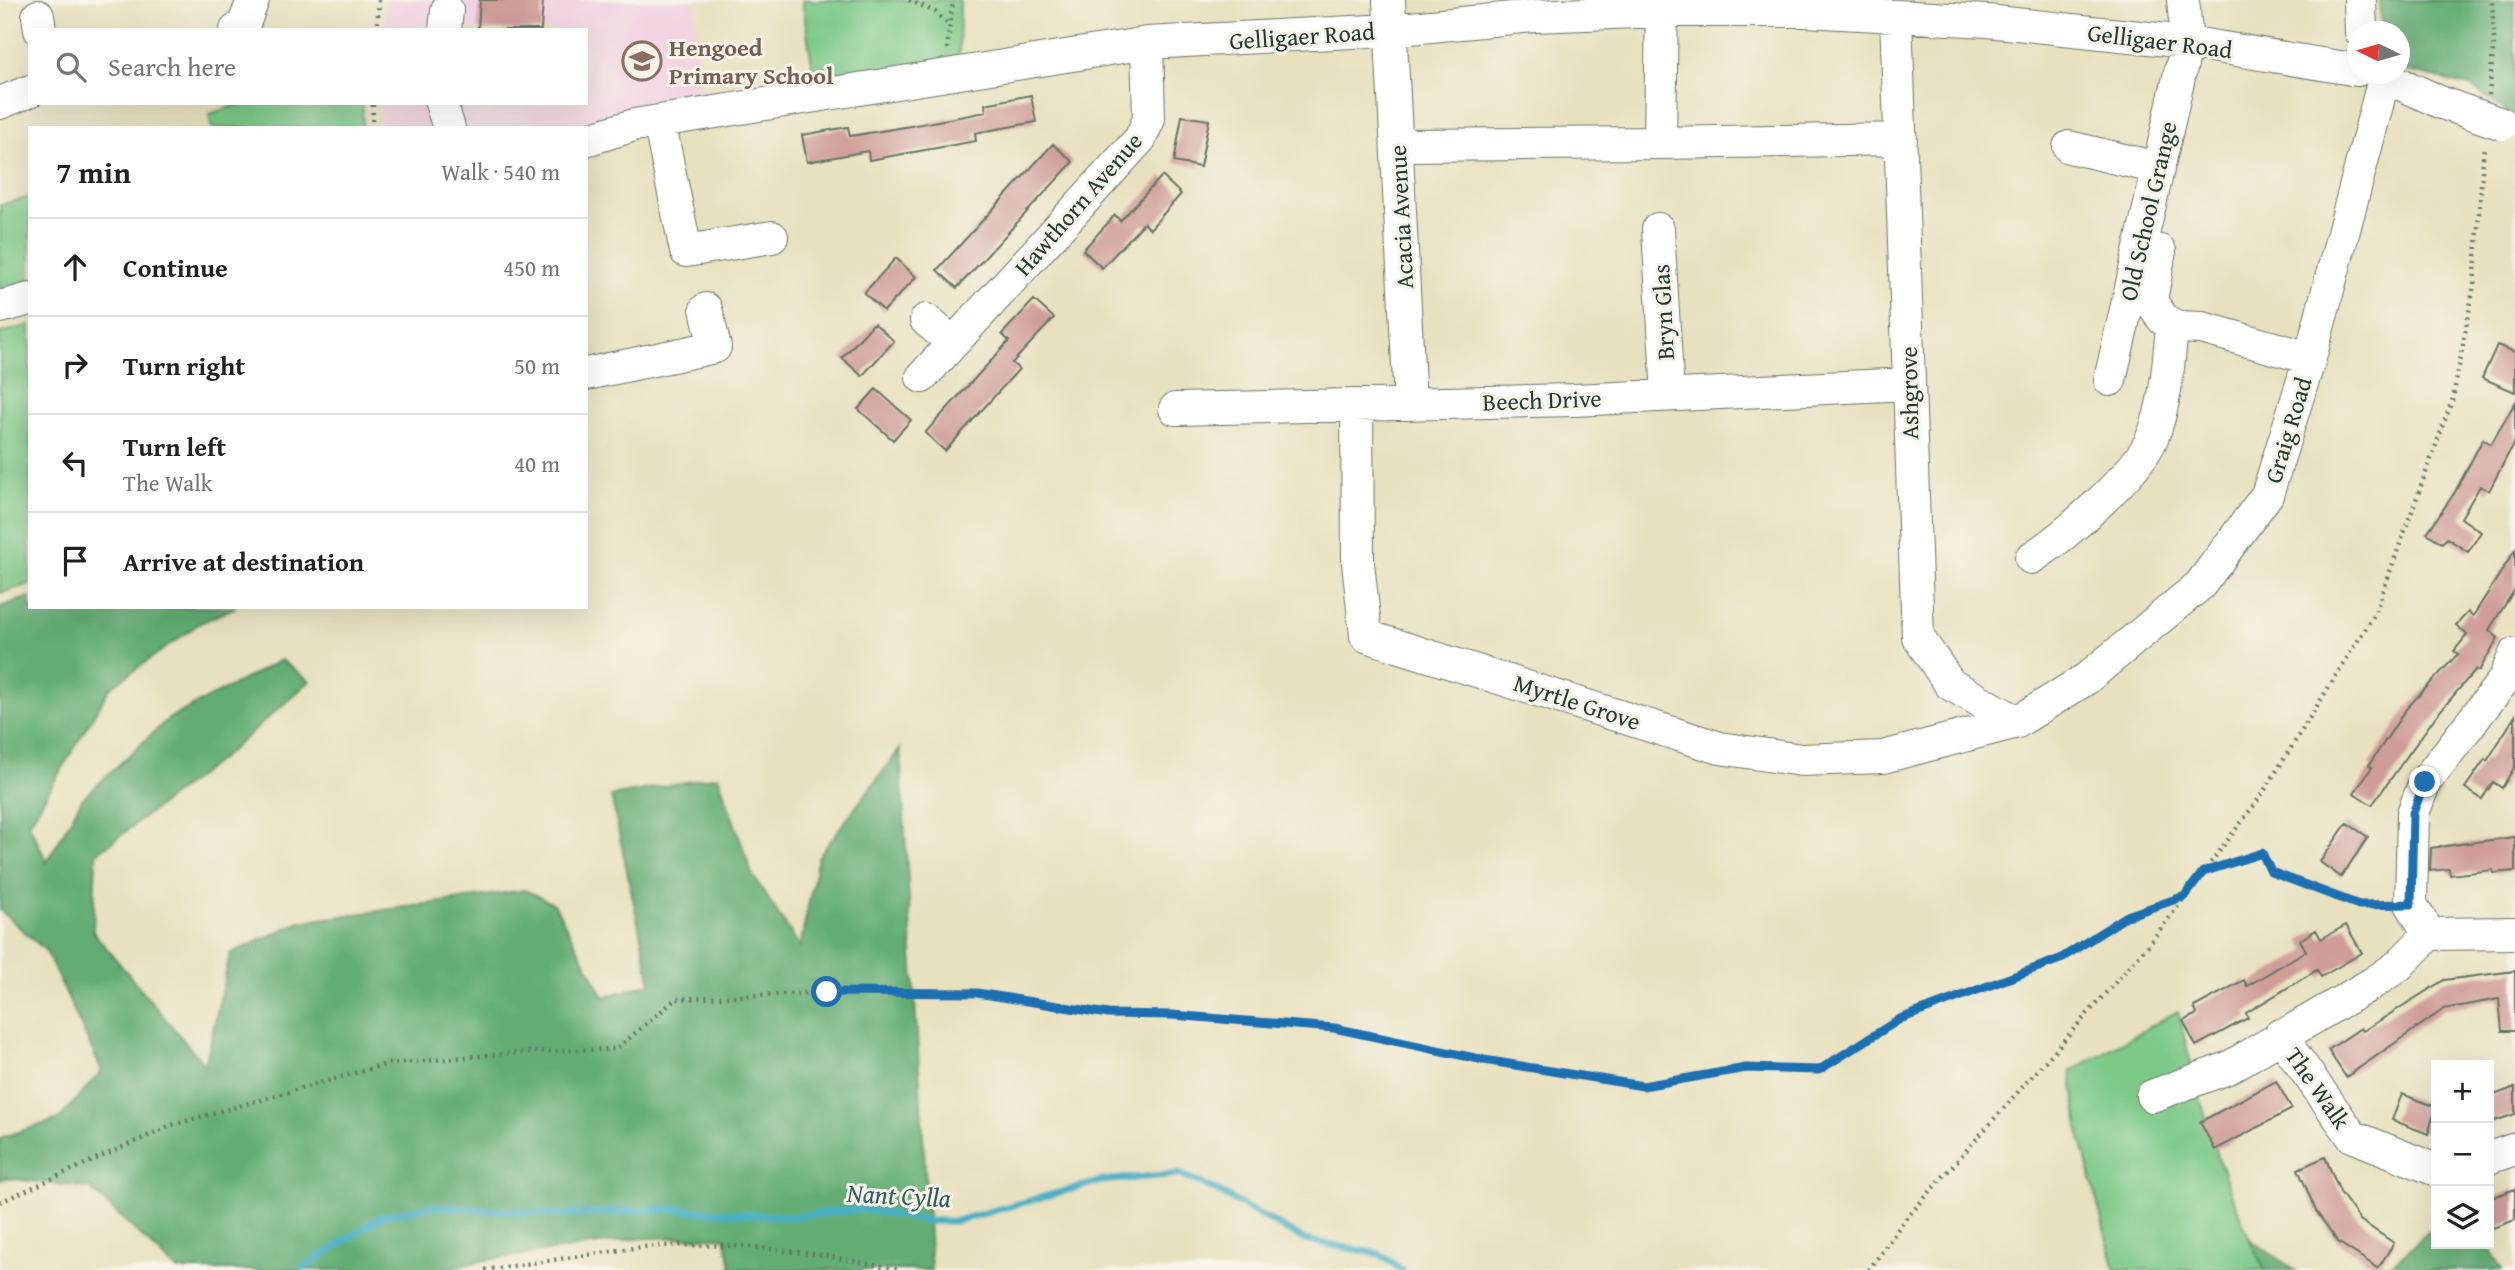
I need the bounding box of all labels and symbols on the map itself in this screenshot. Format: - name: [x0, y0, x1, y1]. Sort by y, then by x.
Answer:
- street label: Gelligaer Road: [1228, 13, 1376, 59]
- street label: Gelligaer Road: [2086, 15, 2235, 67]
- north arrow: [2347, 21, 2410, 84]
- place label: Hengoed Primary School: [669, 30, 834, 93]
- school or university icon: Hengoed Primary School: [621, 40, 663, 82]
- street label: Old School Grange: [2110, 118, 2186, 304]
- street label: Hawthorn Avenue: [1006, 124, 1150, 284]
- street label: Acacia Avenue: [1380, 144, 1422, 290]
- street label: Bryn Glas: [1643, 263, 1683, 361]
- street label: Ashgrove: [1891, 346, 1927, 440]
- street label: Graig Road: [2255, 372, 2321, 487]
- street label: Beech Drive: [1482, 380, 1602, 420]
- street label: Myrtle Grove: [1509, 665, 1645, 739]
- route end: [2409, 766, 2440, 797]
- route start: [811, 976, 842, 1007]
- street label: The Walk: [2277, 1040, 2360, 1137]
- water label: Nant Cylla: [845, 1173, 952, 1217]

